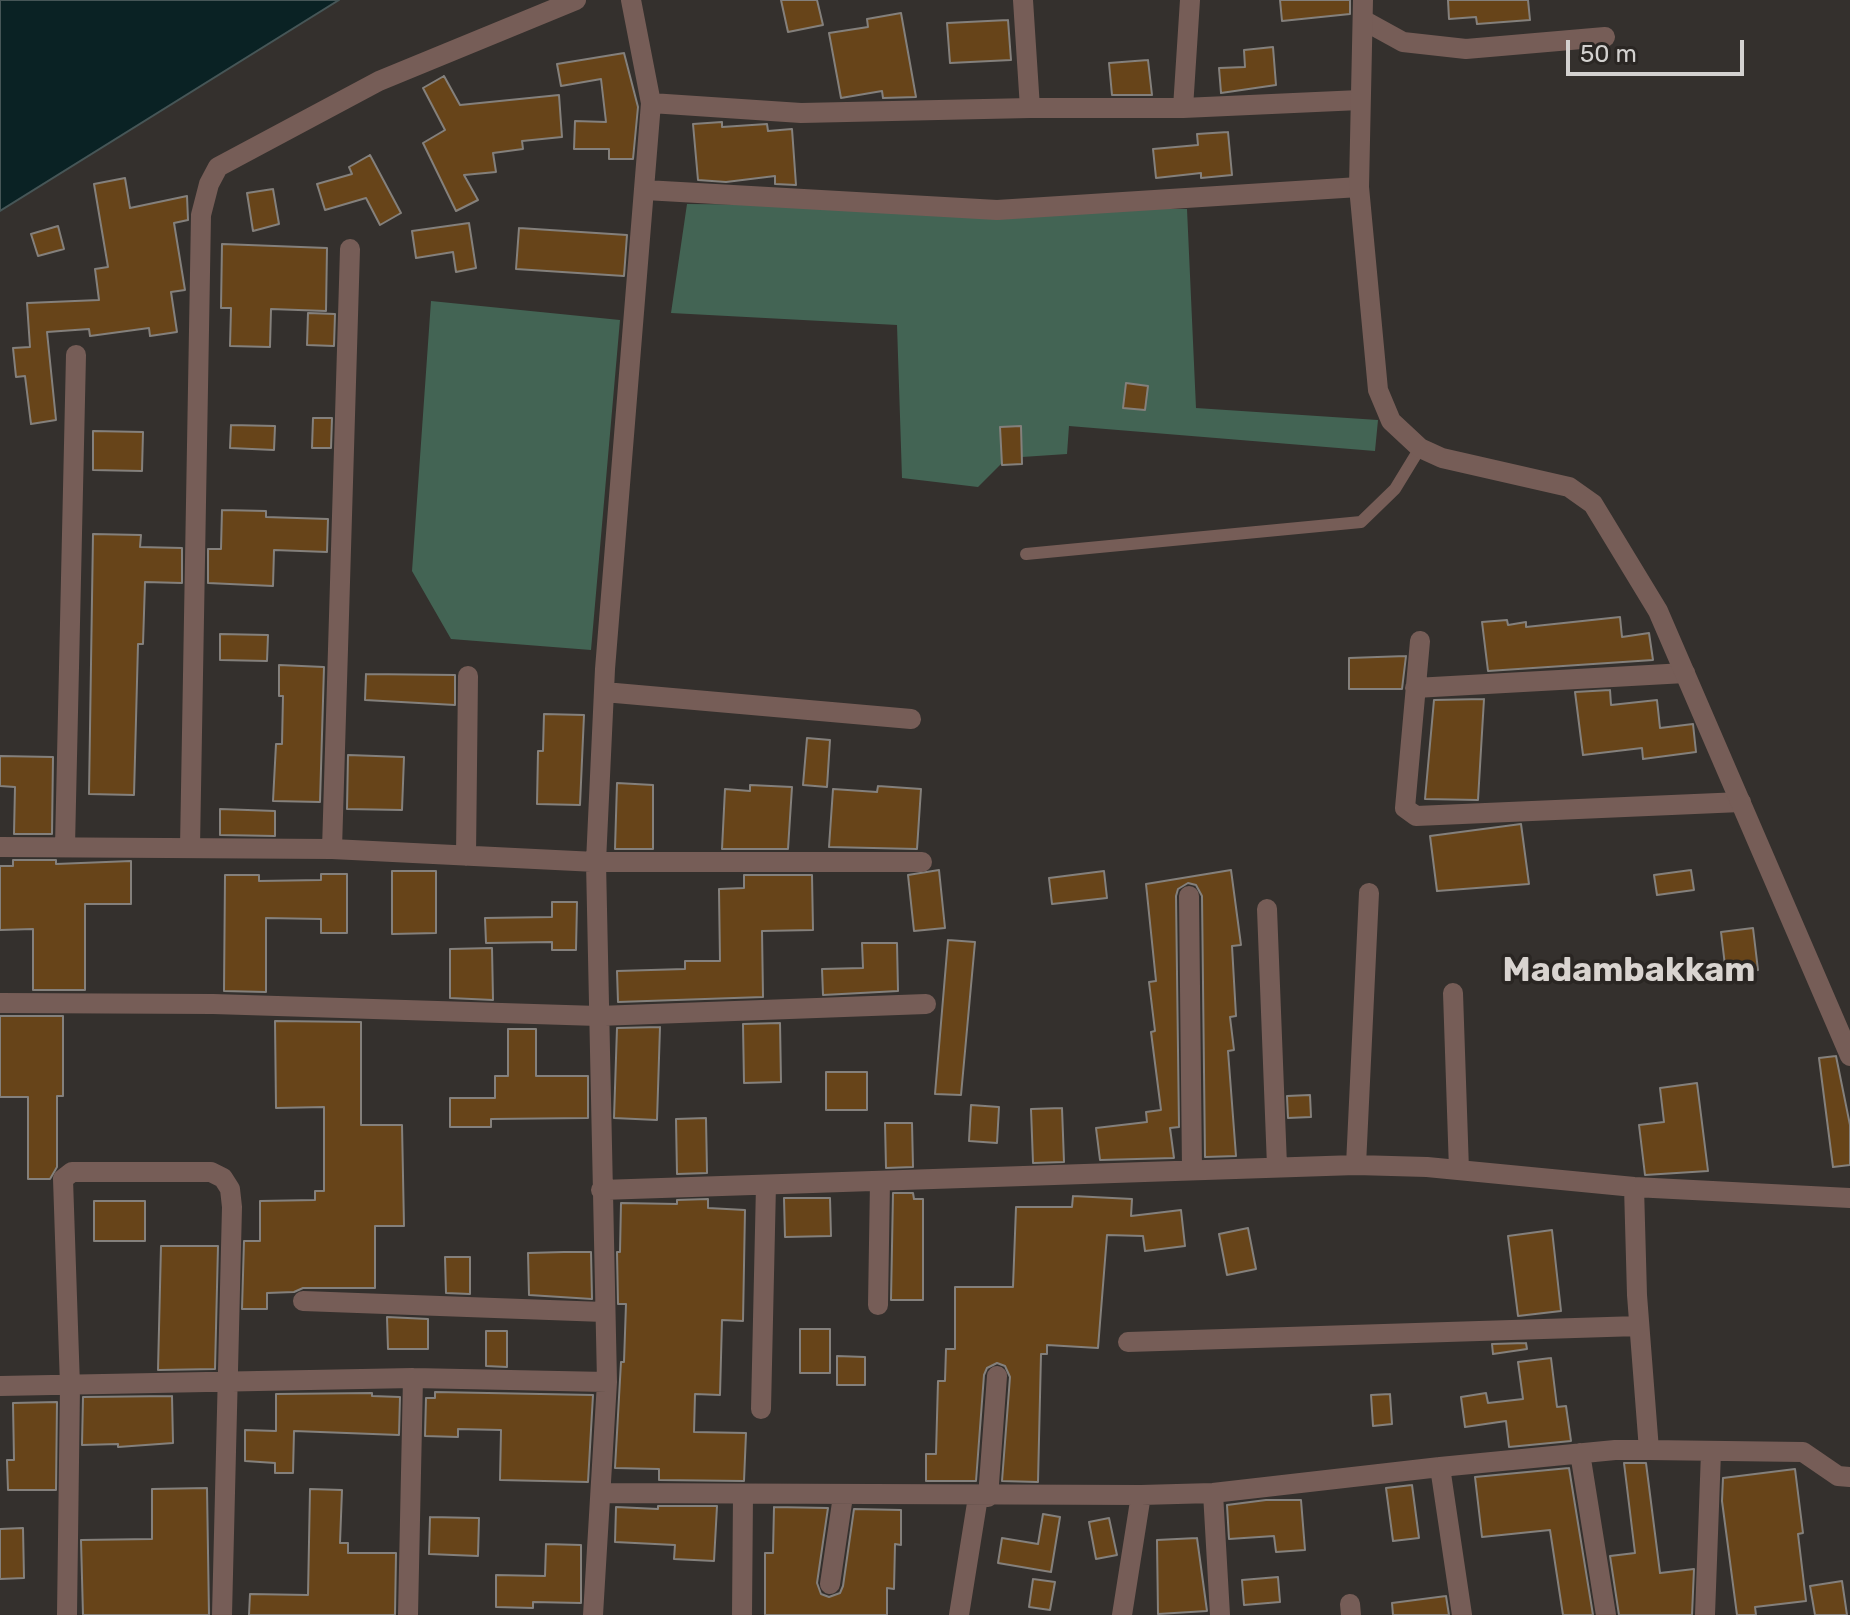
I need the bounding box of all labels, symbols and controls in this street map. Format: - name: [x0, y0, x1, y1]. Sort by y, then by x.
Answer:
- scale bar: [1570, 24, 1748, 74]
- text: 50 m: [1580, 40, 1637, 68]
- district label: Madambakkam: [1502, 951, 1756, 991]

